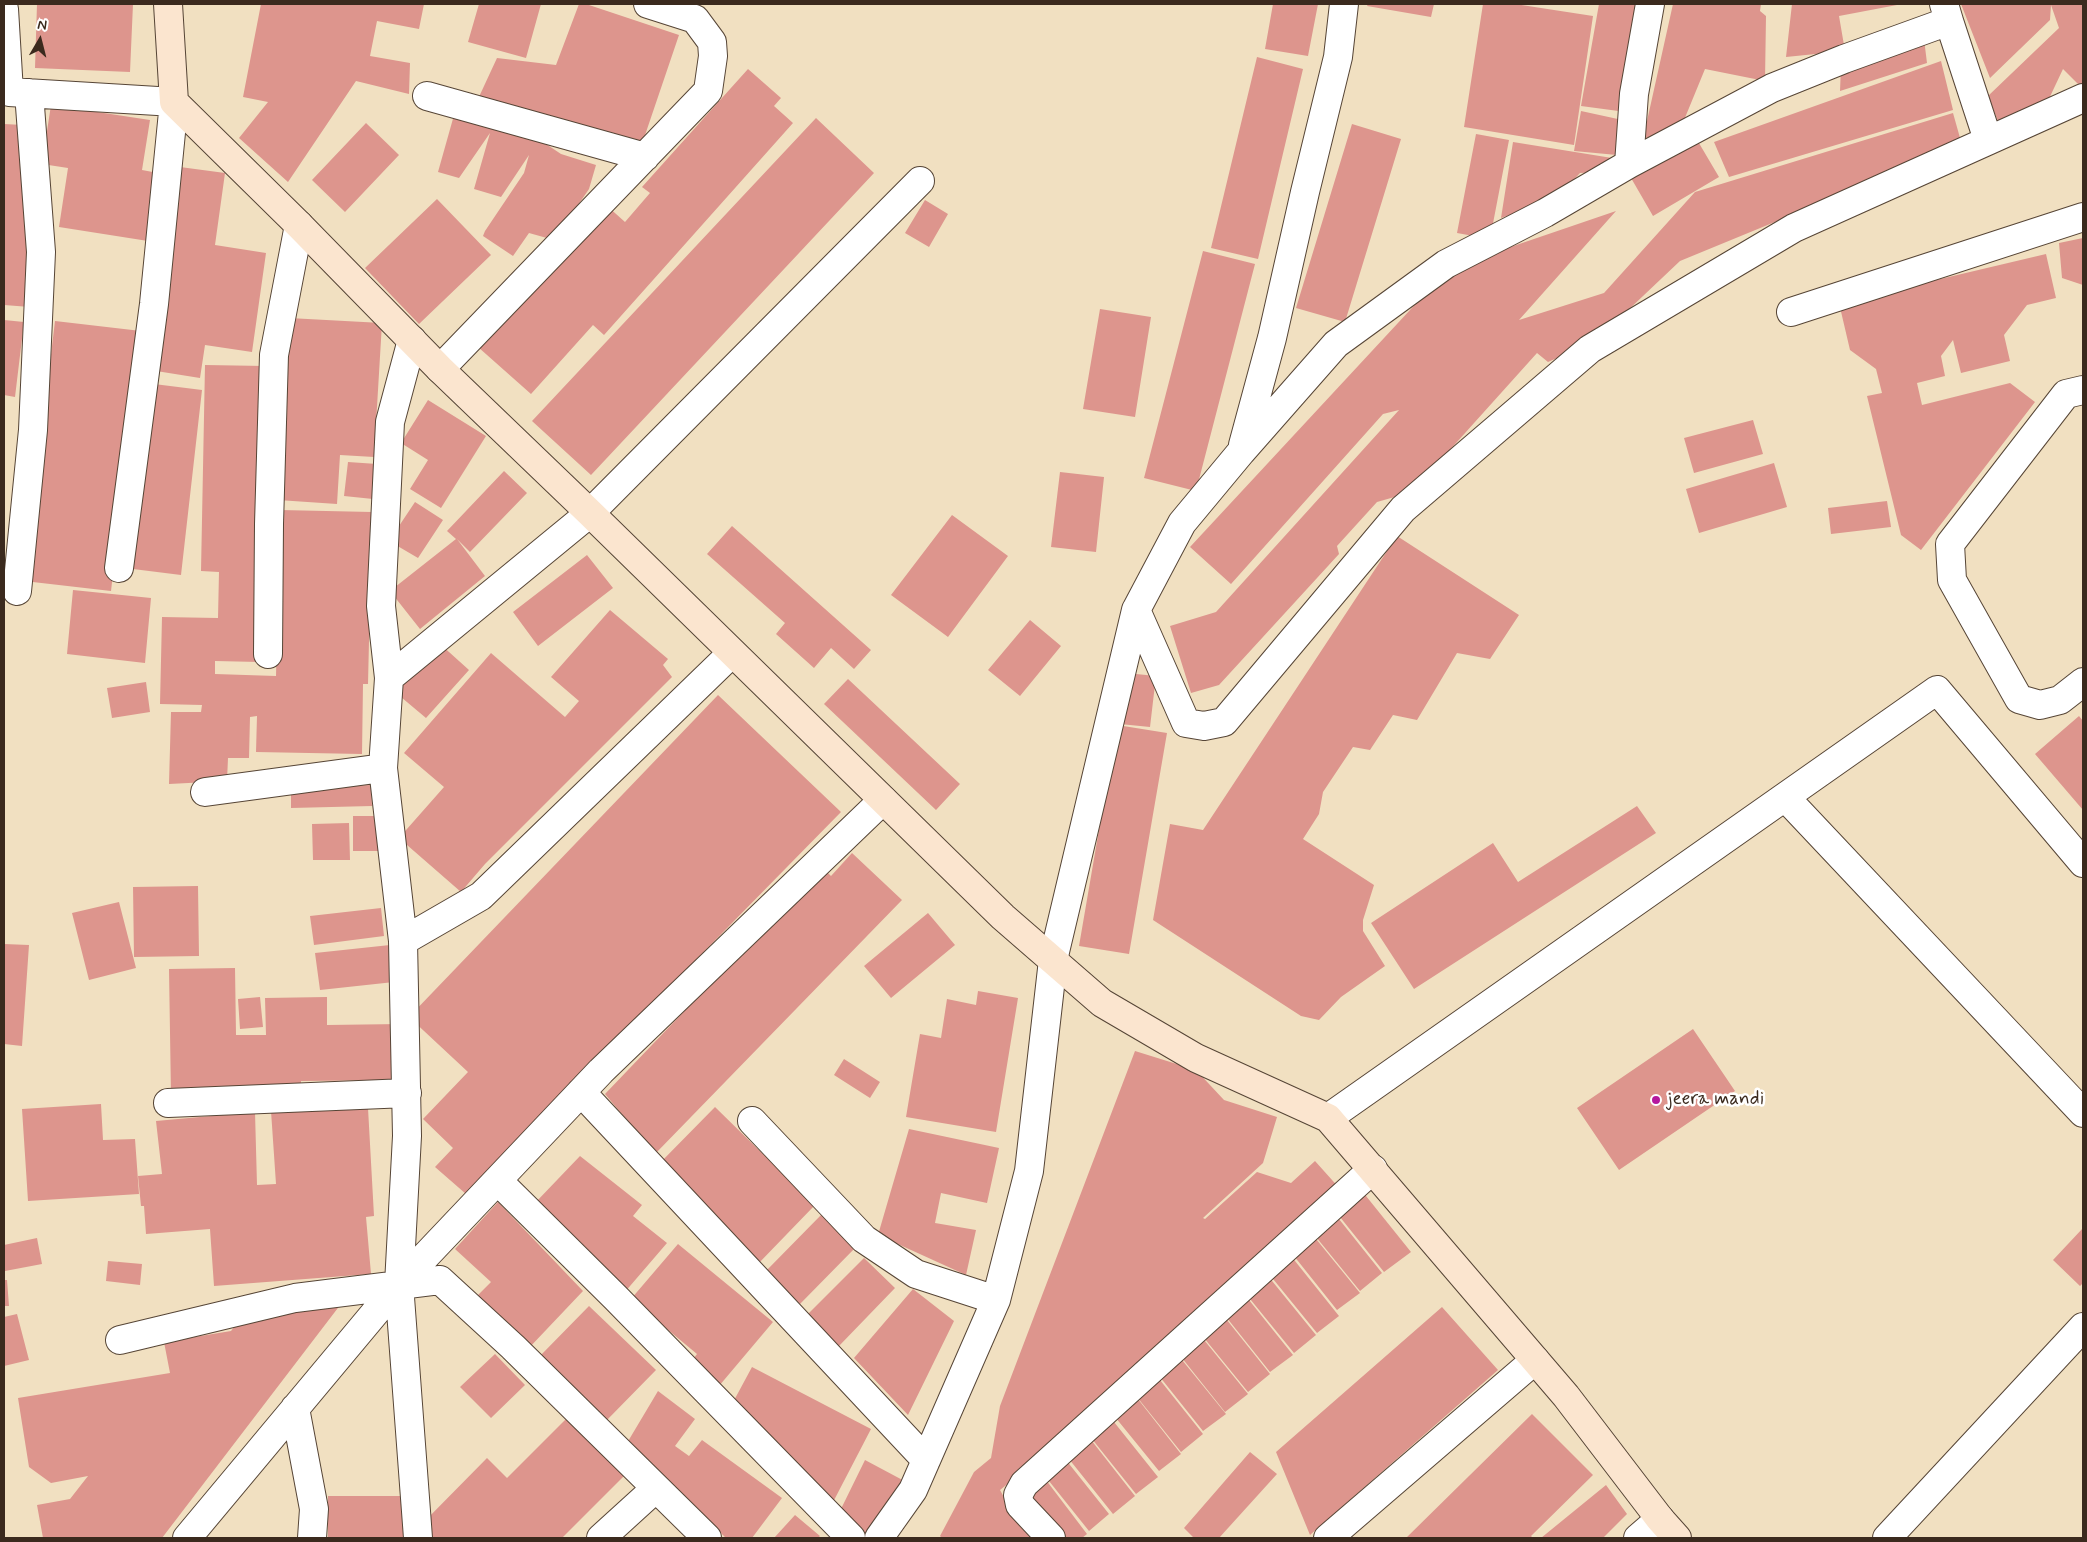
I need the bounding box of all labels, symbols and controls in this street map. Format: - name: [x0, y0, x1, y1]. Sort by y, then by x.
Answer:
- north arrow: [15, 15, 65, 65]
- text: N: [36, 16, 48, 35]
- place label: jeera mandi: [1666, 1089, 1764, 1111]
- marker: jeera mandi: [1650, 1094, 1662, 1106]

